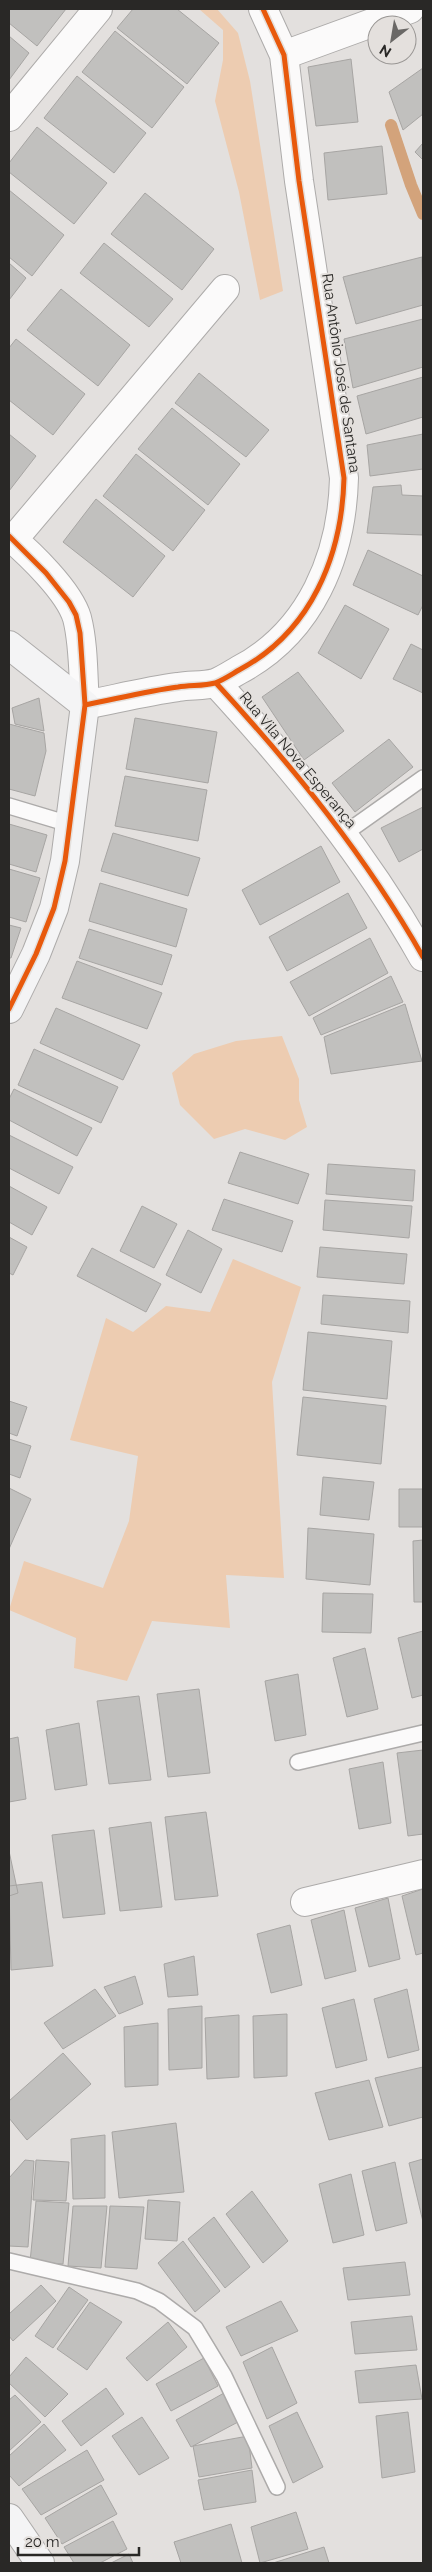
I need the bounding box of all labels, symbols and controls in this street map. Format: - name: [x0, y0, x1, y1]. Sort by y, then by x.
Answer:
- north arrow: [367, 15, 417, 65]
- text: N: [377, 42, 394, 61]
- street label: Rua Antônio José de Santana: [318, 272, 364, 474]
- street label: Rua Vila Nova Esperança: [236, 688, 360, 832]
- scale bar: [18, 2524, 139, 2556]
- text: 20 m: [25, 2533, 60, 2551]

